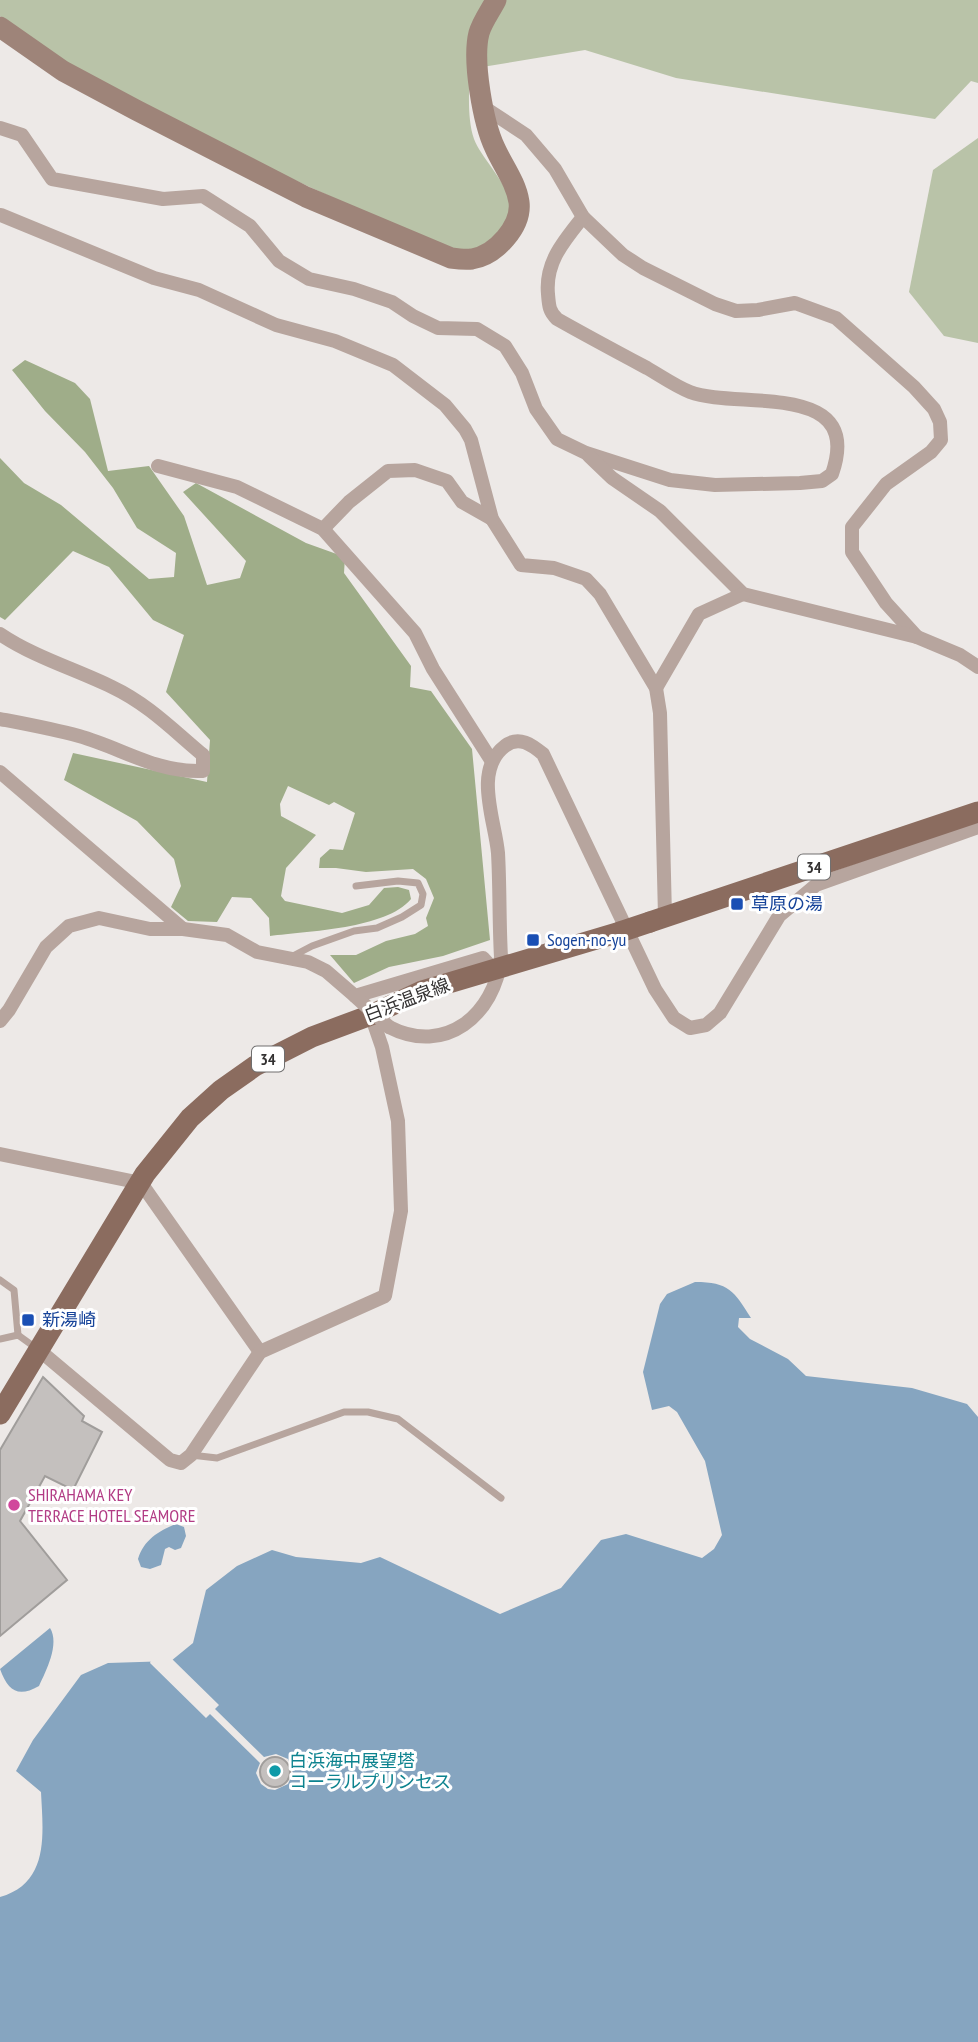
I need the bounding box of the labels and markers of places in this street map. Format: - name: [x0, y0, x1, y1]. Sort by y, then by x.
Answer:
- place label: 草原の湯: [751, 892, 823, 915]
- marker: 草原の湯: [729, 896, 745, 912]
- place label: Sogen-no-yu: [547, 928, 626, 951]
- marker: Sogen-no-yu: [525, 932, 541, 948]
- place label: 新湯崎: [42, 1308, 96, 1331]
- marker: 新湯崎: [20, 1312, 36, 1328]
- place label: SHIRAHAMA KEY TERRACE HOTEL SEAMORE: [28, 1483, 196, 1527]
- marker: SHIRAHAMA KEY TERRACE HOTEL SEAMORE: [6, 1497, 22, 1513]
- place label: 白浜海中展望塔 コーラルプリンセス: [289, 1749, 451, 1793]
- marker: 白浜海中展望塔 コーラルプリンセス: [267, 1763, 283, 1779]

